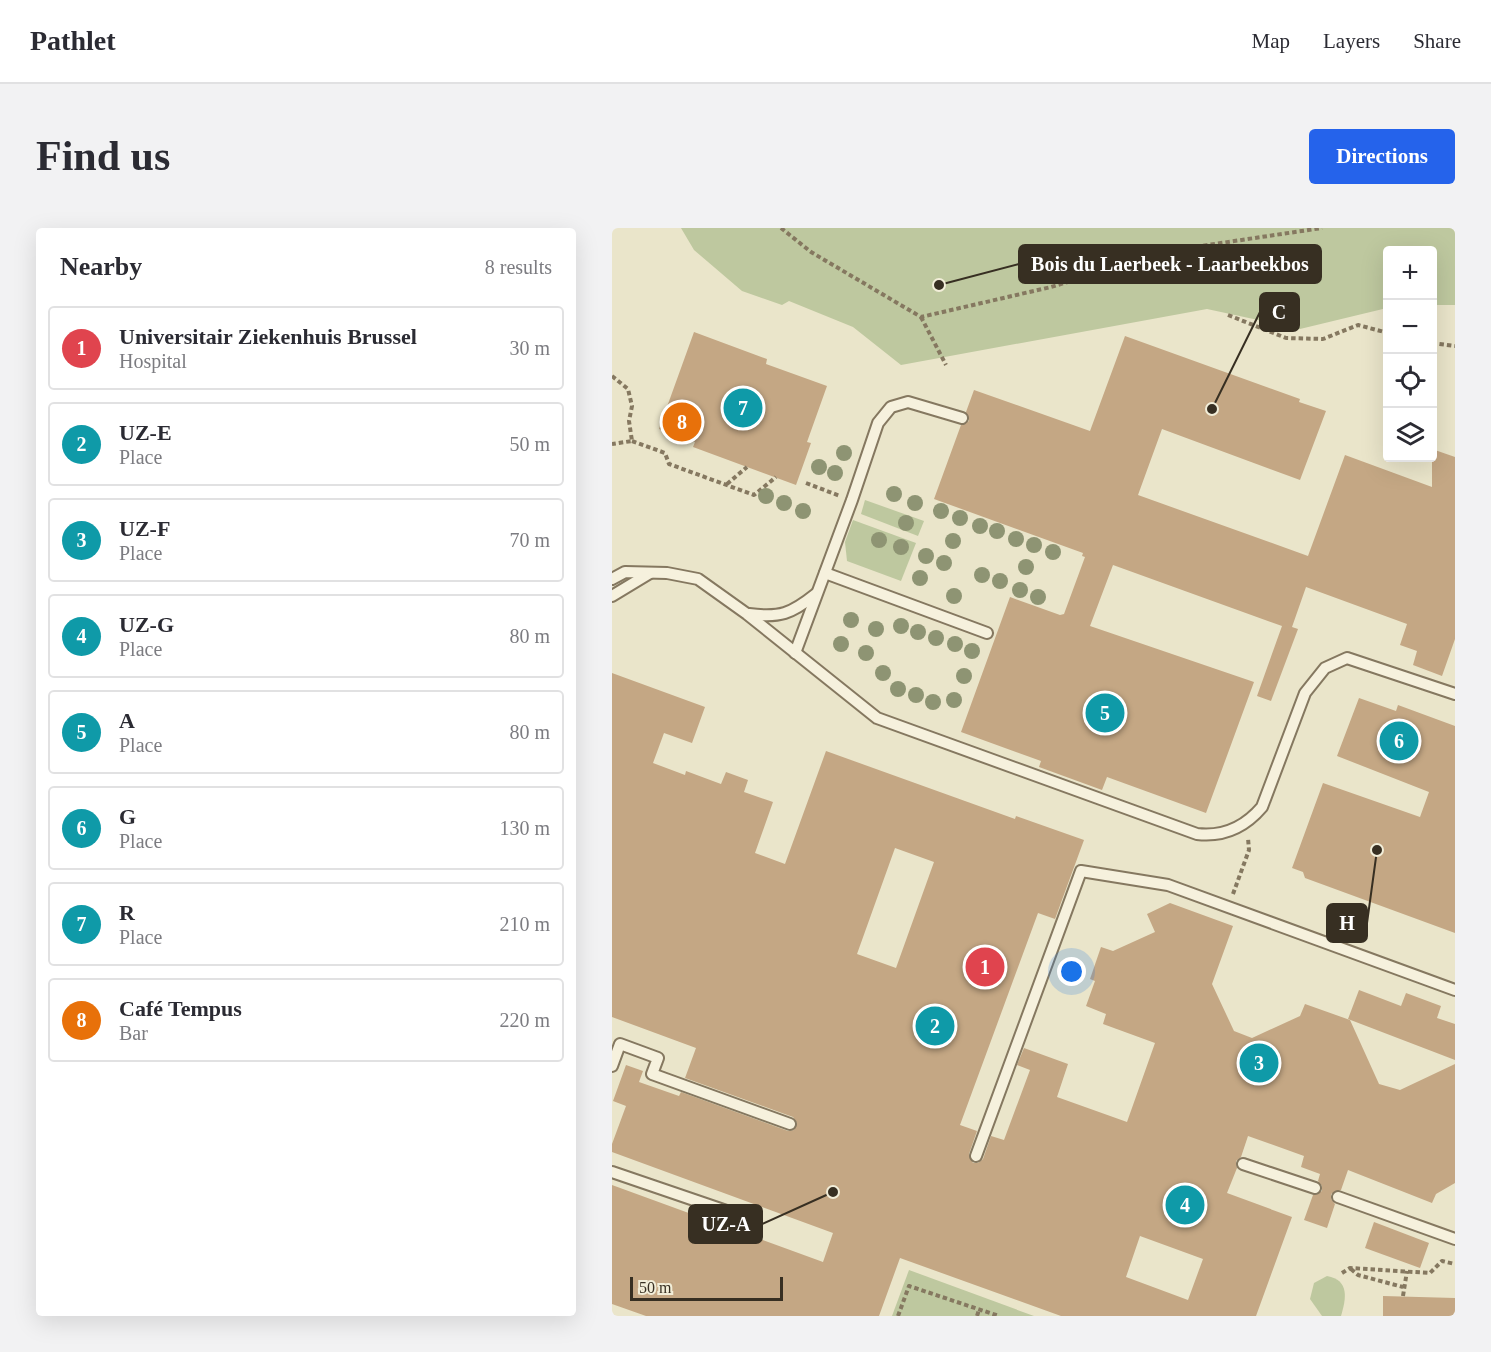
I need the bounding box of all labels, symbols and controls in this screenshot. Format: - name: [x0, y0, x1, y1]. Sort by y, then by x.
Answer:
- text: Pathlet: [30, 25, 116, 56]
- text: Map: [1252, 29, 1290, 53]
- text: Layers: [1323, 29, 1380, 53]
- text: Share: [1413, 29, 1461, 53]
- button: Directions: [1309, 129, 1455, 184]
- text: Find us: [36, 133, 170, 179]
- callout: Bois du Laerbeek - Laarbeekbos: [1019, 245, 1321, 283]
- map controls: [1383, 246, 1437, 462]
- button: +: [1383, 246, 1437, 300]
- text: Nearby: [60, 252, 142, 281]
- text: Bois du Laerbeek - Laarbeekbos: [1031, 253, 1309, 275]
- text: 8 results: [485, 256, 552, 278]
- callout: C: [1260, 293, 1299, 331]
- button: −: [1383, 300, 1437, 354]
- text: C: [1272, 301, 1286, 323]
- text: Universitair Ziekenhuis Brussel: [119, 324, 417, 349]
- text: 1: [77, 337, 87, 359]
- text: 30 m: [509, 337, 550, 359]
- text: Hospital: [119, 350, 187, 372]
- button: locate: [1383, 354, 1437, 408]
- pin: 7: [724, 386, 762, 430]
- pin: 8: [662, 400, 702, 444]
- button: layers: [1383, 408, 1437, 462]
- text: UZ-E: [119, 420, 172, 445]
- text: 2: [77, 433, 87, 455]
- text: 50 m: [509, 433, 550, 455]
- text: Place: [119, 446, 162, 468]
- text: UZ-F: [119, 516, 170, 541]
- text: 3: [77, 529, 87, 551]
- text: 70 m: [509, 529, 550, 551]
- text: Place: [119, 542, 162, 564]
- text: UZ-G: [119, 612, 174, 637]
- text: 4: [77, 625, 87, 647]
- text: 80 m: [509, 625, 550, 647]
- text: Place: [119, 638, 162, 660]
- pin: 5: [1086, 690, 1124, 736]
- text: A: [119, 708, 135, 733]
- pin: 6: [1380, 718, 1418, 764]
- text: 5: [77, 721, 87, 743]
- text: 80 m: [509, 721, 550, 743]
- text: Place: [119, 734, 162, 756]
- text: G: [119, 804, 136, 829]
- text: 6: [77, 817, 87, 839]
- text: 130 m: [499, 817, 550, 839]
- text: Place: [119, 830, 162, 852]
- text: R: [119, 900, 135, 925]
- callout: H: [1327, 904, 1367, 942]
- text: H: [1339, 912, 1355, 934]
- text: 7: [77, 913, 87, 935]
- text: 210 m: [499, 913, 550, 935]
- text: Place: [119, 926, 162, 948]
- pin: 1: [966, 944, 1004, 990]
- your location: [1057, 957, 1086, 986]
- text: Café Tempus: [119, 996, 242, 1021]
- pin: 2: [916, 1004, 954, 1048]
- text: 8: [77, 1009, 87, 1031]
- text: 220 m: [499, 1009, 550, 1031]
- text: Bar: [119, 1022, 148, 1044]
- pin: 3: [1240, 1040, 1278, 1086]
- pin: 4: [1166, 1182, 1204, 1228]
- callout: UZ-A: [689, 1205, 762, 1243]
- text: UZ-A: [702, 1213, 751, 1235]
- scale bar: [630, 1274, 783, 1302]
- text: 50 m: [639, 1279, 671, 1296]

